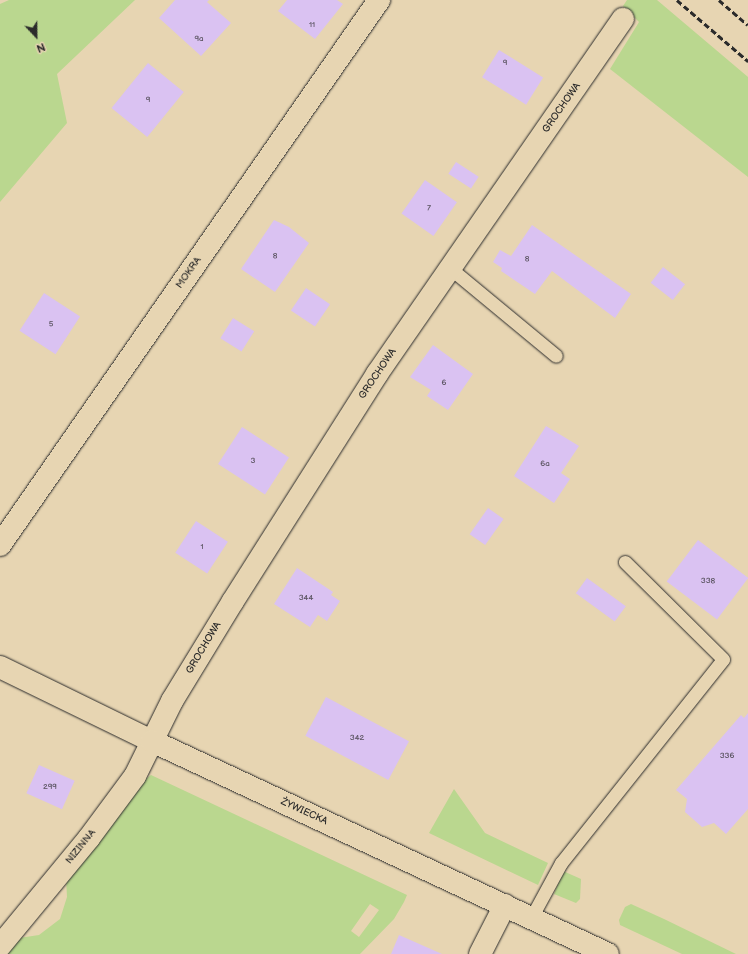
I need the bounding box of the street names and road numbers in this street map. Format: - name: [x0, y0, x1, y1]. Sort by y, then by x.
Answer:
- street label: GROCHOWA: [540, 81, 584, 135]
- street label: MOKRA: [174, 255, 204, 291]
- street label: GROCHOWA: [357, 346, 399, 402]
- street label: GROCHOWA: [184, 620, 224, 676]
- street label: ŻYWIECKA: [279, 796, 329, 828]
- street label: NIZINNA: [63, 827, 99, 867]

